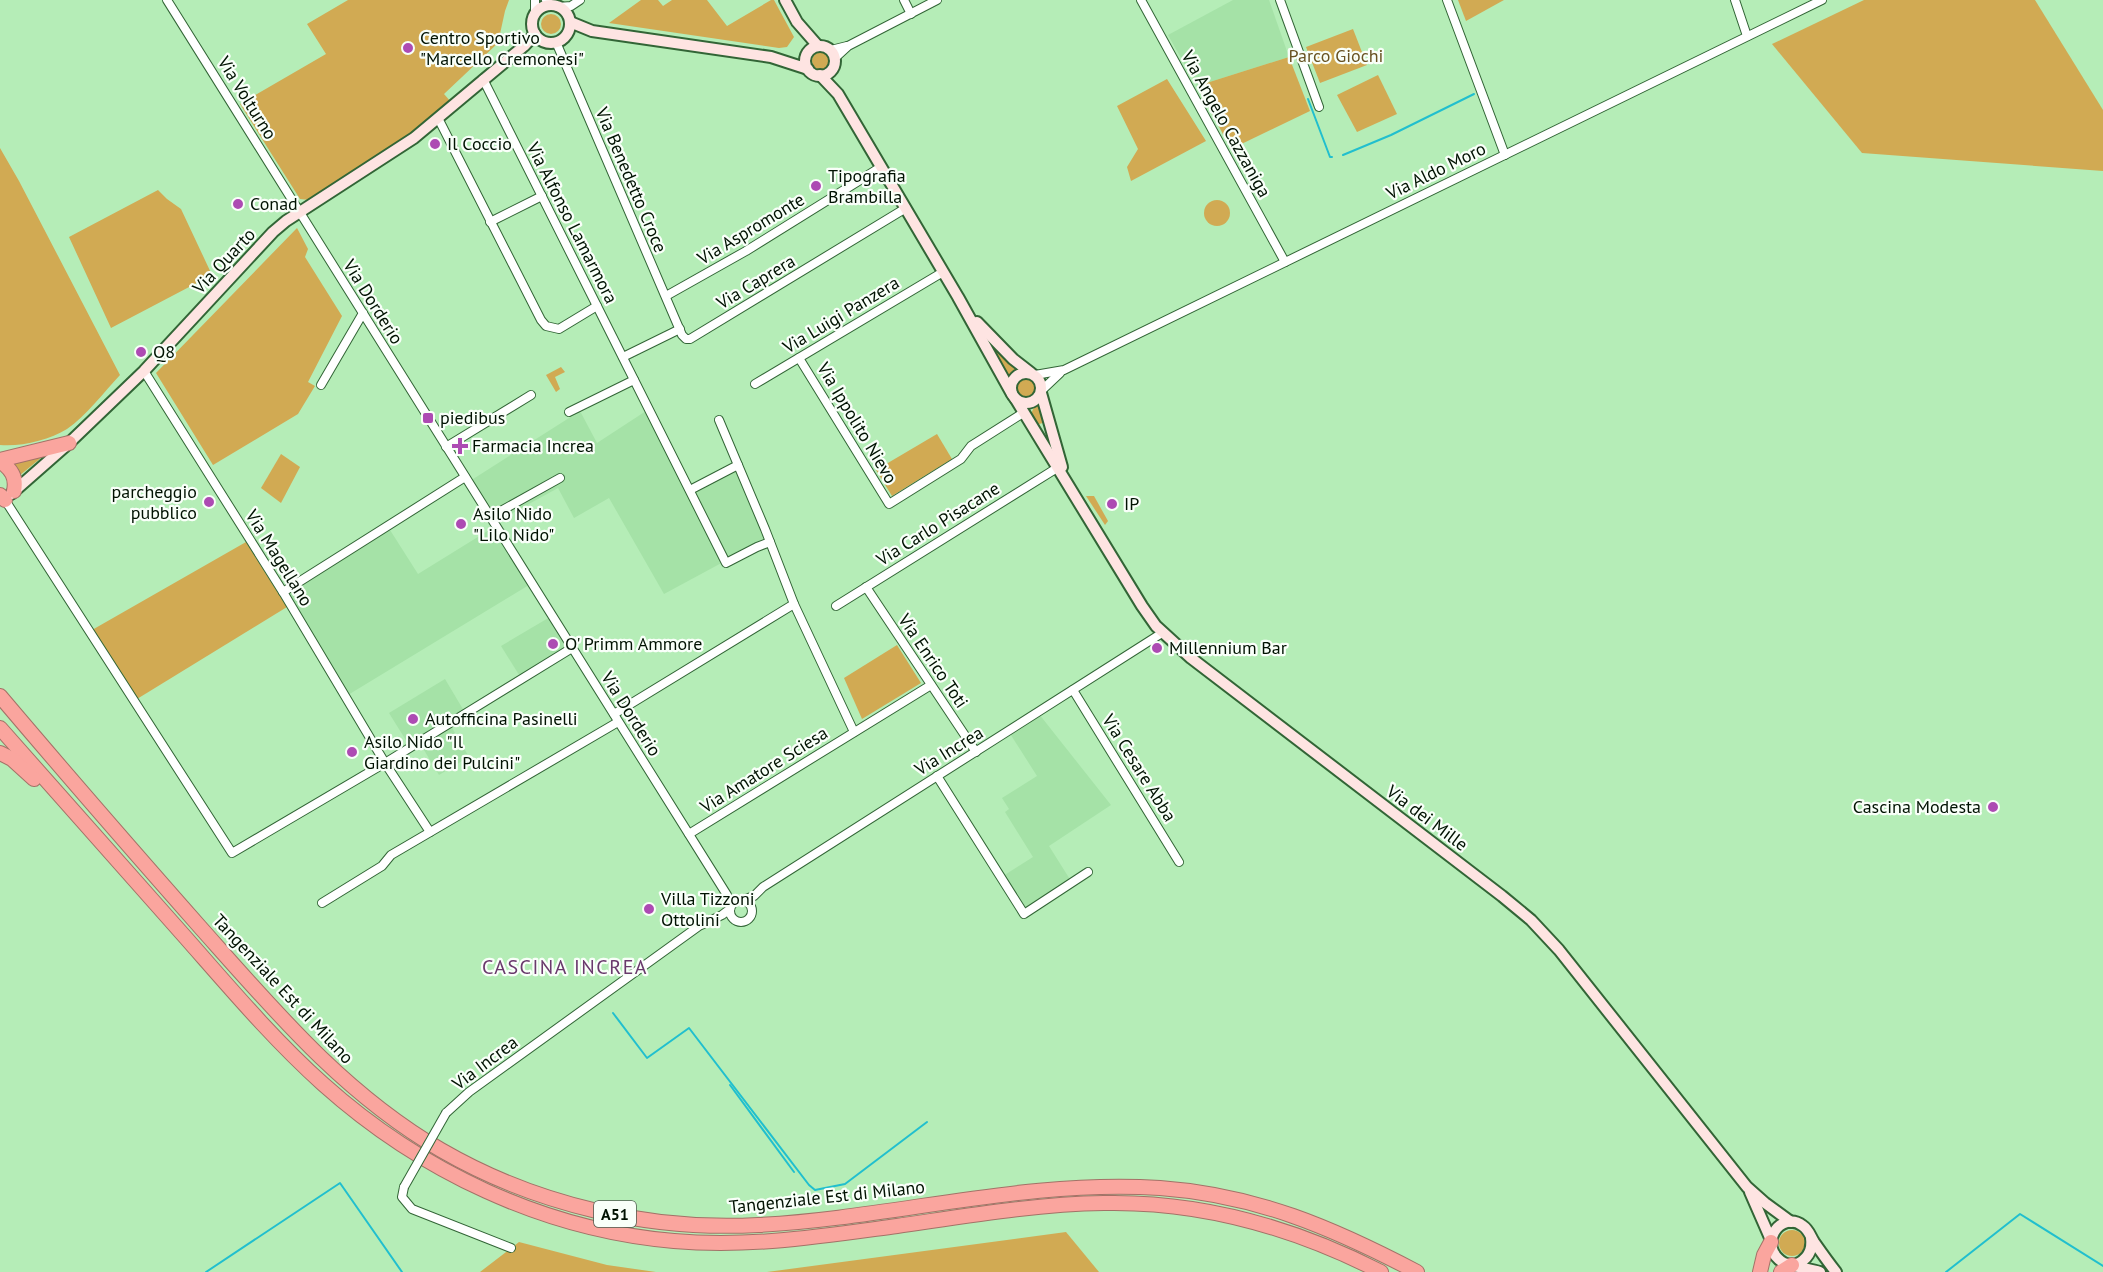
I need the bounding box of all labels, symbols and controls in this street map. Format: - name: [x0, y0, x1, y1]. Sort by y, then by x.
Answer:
- place label: Centro Sportivo "Marcello Cremonesi": [420, 26, 584, 70]
- marker: Centro Sportivo "Marcello Cremonesi": [401, 41, 415, 55]
- park label: Parco Giochi: [1289, 44, 1383, 67]
- street label: Via Angelo Cazzaniga: [1176, 45, 1276, 201]
- street label: Via Volturno: [212, 51, 282, 144]
- street label: Via Benedetto Croce: [590, 103, 672, 256]
- place label: Il Coccio: [447, 132, 512, 155]
- marker: Il Coccio: [428, 137, 442, 151]
- street label: Via Alfonso Lamarmora: [521, 137, 623, 307]
- street label: Via Aldo Moro: [1381, 137, 1489, 205]
- place label: Tipografia Brambilla: [828, 164, 906, 208]
- marker: Tipografia Brambilla: [809, 179, 823, 193]
- street label: Via Aspromonte: [692, 188, 809, 270]
- place label: Conad: [250, 192, 298, 215]
- marker: Conad: [231, 197, 245, 211]
- street label: Via Quarto: [187, 223, 260, 299]
- street label: Via Caprera: [711, 249, 799, 315]
- street label: Via Dorderio: [338, 254, 409, 348]
- street label: Via Luigi Panzera: [778, 271, 903, 359]
- place label: Q8: [153, 340, 175, 363]
- marker: Q8: [134, 345, 148, 359]
- street label: Via Ippolito Nievo: [812, 357, 903, 488]
- place label: piedibus: [440, 406, 505, 429]
- marker: piedibus: [421, 411, 435, 425]
- place label: Farmacia Increa: [472, 434, 594, 457]
- marker: Farmacia Increa: [453, 439, 467, 453]
- street label: Via Carlo Pisacane: [871, 476, 1004, 571]
- place label: parcheggio pubblico: [112, 480, 197, 524]
- place label: IP: [1124, 492, 1139, 515]
- marker: parcheggio pubblico: [202, 495, 216, 509]
- marker: IP: [1105, 497, 1119, 511]
- place label: Asilo Nido "Lilo Nido": [473, 502, 554, 546]
- street label: Via Magellano: [240, 504, 318, 610]
- marker: Asilo Nido "Lilo Nido": [454, 517, 468, 531]
- street label: Via Enrico Toti: [893, 608, 973, 712]
- place label: O' Primm Ammore: [565, 632, 702, 655]
- place label: Millennium Bar: [1169, 636, 1287, 659]
- marker: O' Primm Ammore: [546, 637, 560, 651]
- marker: Millennium Bar: [1150, 641, 1164, 655]
- street label: Via Dorderio: [596, 666, 667, 760]
- place label: Autofficina Pasinelli: [425, 707, 578, 730]
- street label: Via Cesare Abba: [1097, 709, 1182, 826]
- marker: Autofficina Pasinelli: [406, 712, 420, 726]
- street label: Via Amatore Sciesa: [695, 721, 832, 819]
- street label: Via Increa: [909, 721, 987, 781]
- place label: Asilo Nido "Il Giardino dei Pulcini": [364, 730, 520, 774]
- marker: Asilo Nido "Il Giardino dei Pulcini": [345, 745, 359, 759]
- street label: Via dei Mille: [1381, 779, 1473, 856]
- place label: Cascina Modesta: [1853, 795, 1981, 818]
- marker: Cascina Modesta: [1986, 800, 2000, 814]
- place label: Villa Tizzoni Ottolini: [660, 887, 755, 931]
- marker: Villa Tizzoni Ottolini: [642, 902, 656, 916]
- street label: Tangenziale Est di Milano: [208, 909, 359, 1068]
- district label: CASCINA INCREA: [482, 954, 648, 980]
- street label: Via Increa: [447, 1030, 522, 1095]
- street label: Tangenziale Est di Milano: [728, 1175, 926, 1218]
- road number: A51: [594, 1201, 636, 1227]

